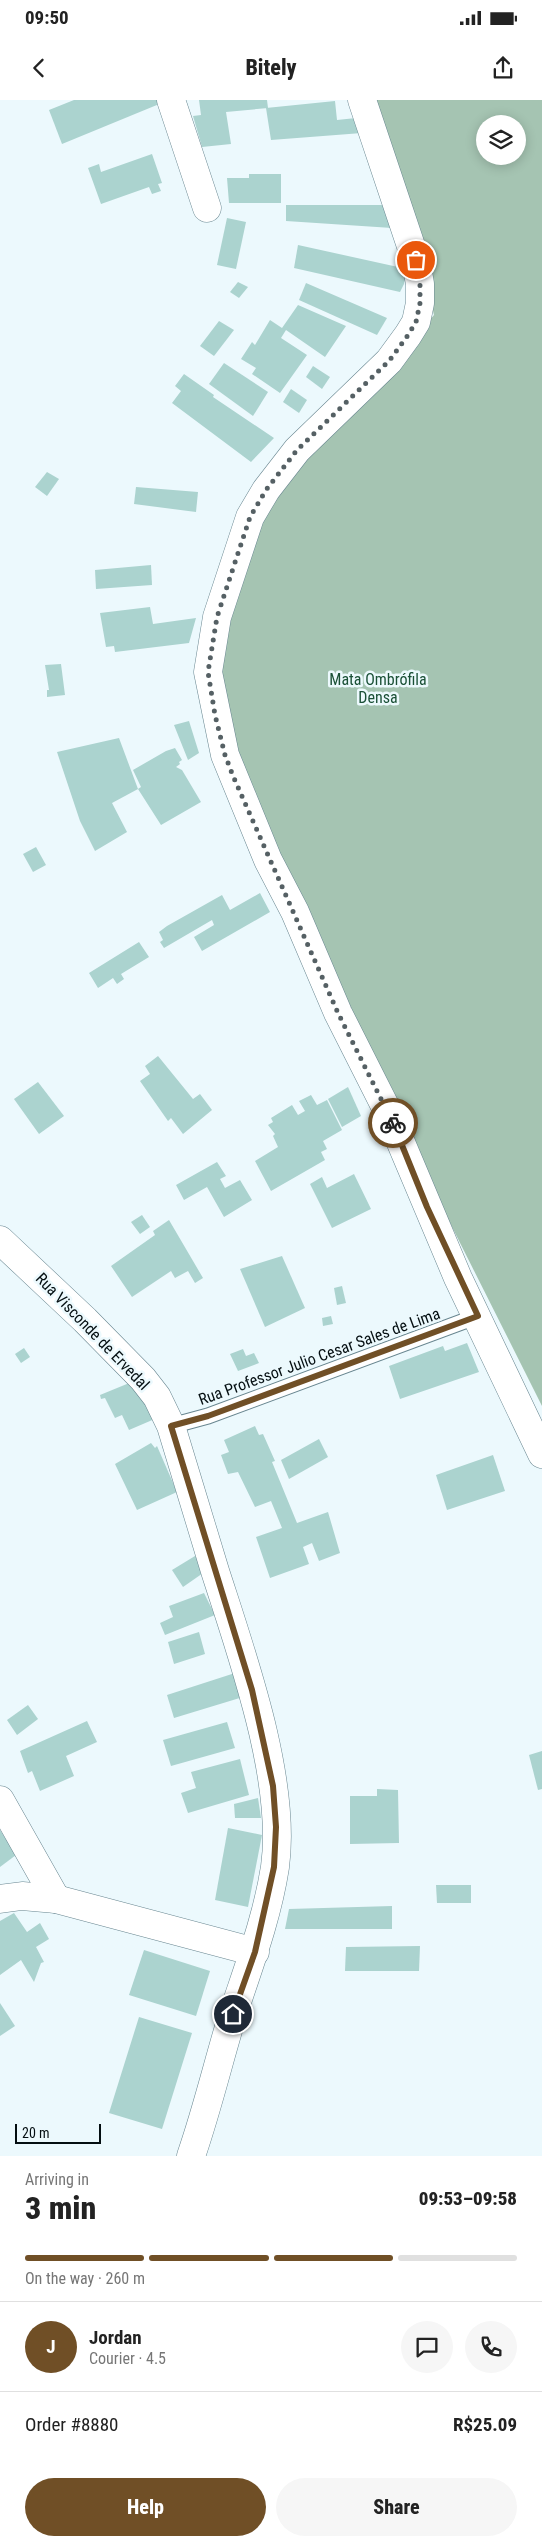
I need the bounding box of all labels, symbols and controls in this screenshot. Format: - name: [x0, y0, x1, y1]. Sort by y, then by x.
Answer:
- text: 09:50: [25, 6, 69, 29]
- icon: back: [25, 54, 53, 82]
- icon: share: [489, 54, 517, 82]
- text: Bitely: [245, 55, 297, 80]
- map controls: [476, 115, 526, 165]
- button: layers: [476, 115, 526, 165]
- pin: [395, 239, 437, 281]
- icon: bag: [402, 246, 430, 274]
- park label: Mata Ombrófila Densa: [329, 670, 427, 707]
- courier: [368, 1098, 418, 1148]
- icon: bike: [379, 1109, 407, 1137]
- street label: Rua Visconde de Ervedal: [32, 1269, 153, 1394]
- street label: Rua Professor Julio Cesar Sales de Lima: [196, 1304, 442, 1409]
- pin: [212, 1993, 254, 2035]
- icon: home: [219, 2000, 247, 2028]
- scale bar: [15, 2121, 101, 2144]
- text: 20 m: [22, 2125, 50, 2141]
- text: Arriving in: [25, 2170, 89, 2189]
- text: 09:53–09:58: [419, 2187, 517, 2210]
- text: 3 min: [25, 2189, 96, 2227]
- text: On the way · 260 m: [25, 2269, 145, 2288]
- button: chat: [401, 2321, 453, 2373]
- button: phone: [465, 2321, 517, 2373]
- text: Jordan: [89, 2326, 142, 2349]
- text: J: [46, 2335, 56, 2358]
- text: Courier · 4.5: [89, 2349, 166, 2368]
- text: Order #8880: [25, 2413, 118, 2436]
- text: R$25.09: [453, 2413, 517, 2436]
- button: Help: [25, 2478, 266, 2536]
- button: Share: [276, 2478, 517, 2536]

